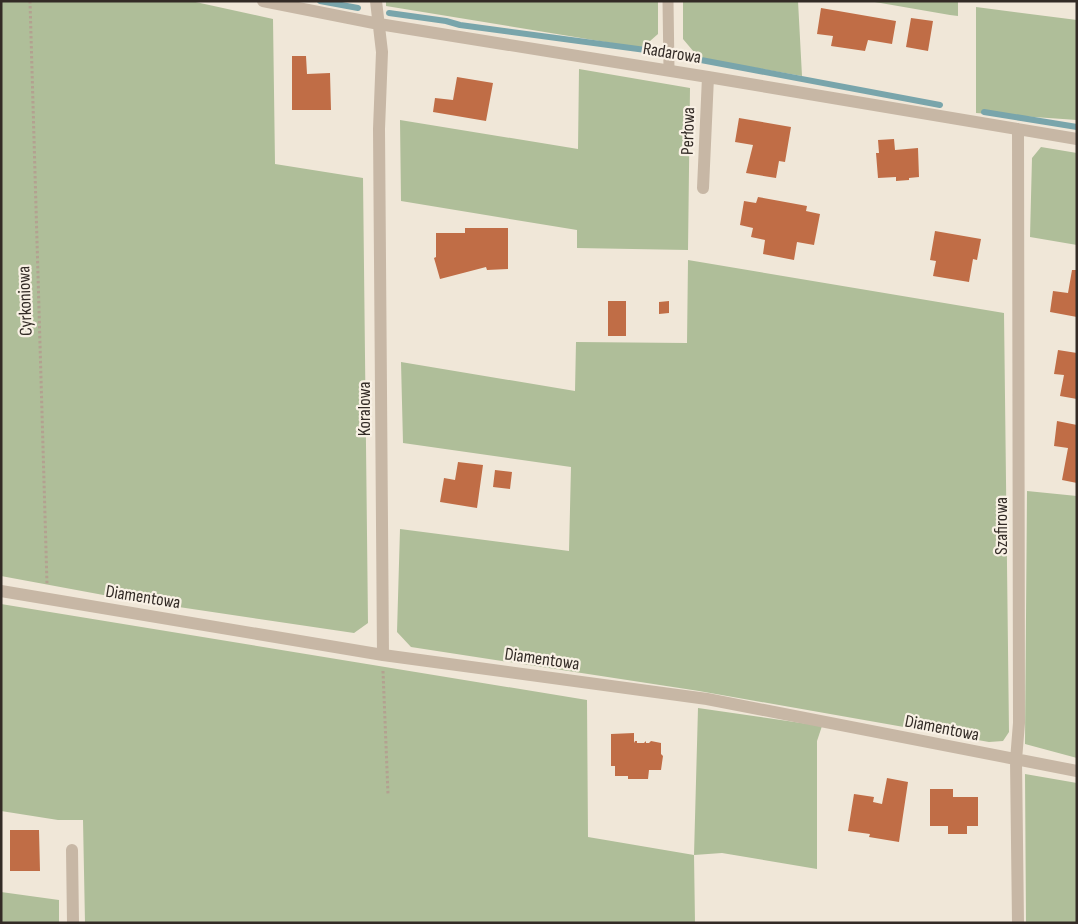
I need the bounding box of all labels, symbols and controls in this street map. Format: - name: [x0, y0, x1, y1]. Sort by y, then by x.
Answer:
- street label: Radarowa: [641, 38, 703, 68]
- street label: Perłowa: [677, 107, 699, 155]
- street label: Cyrkoniowa: [13, 266, 37, 336]
- street label: Koralowa: [354, 382, 375, 436]
- street label: Szafirowa: [991, 497, 1012, 555]
- street label: Diamentowa: [104, 581, 182, 613]
- street label: Diamentowa: [503, 643, 581, 675]
- street label: Diamentowa: [903, 711, 981, 746]

